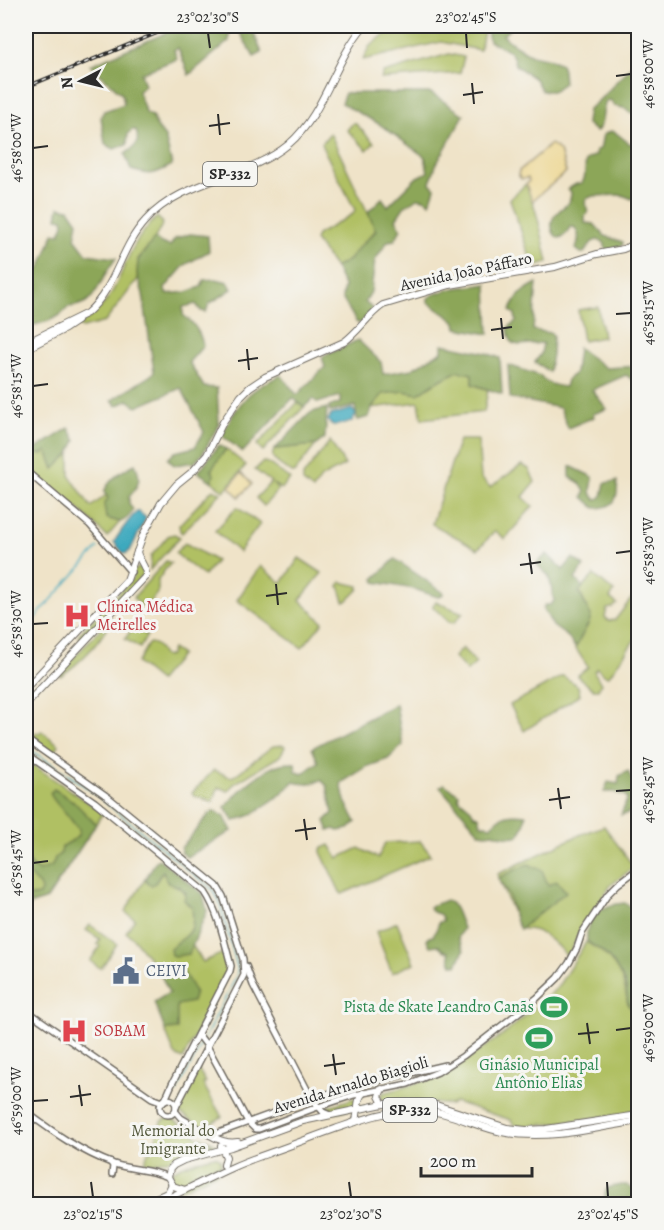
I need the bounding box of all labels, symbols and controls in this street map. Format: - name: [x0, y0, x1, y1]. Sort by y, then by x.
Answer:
- text: 23°02'30"S: [177, 7, 239, 27]
- text: 23°02'45"S: [435, 7, 497, 27]
- text: 46°58'00"W: [638, 39, 658, 109]
- north arrow: [51, 51, 111, 111]
- text: N: [55, 75, 79, 90]
- text: 46°58'00"W: [6, 113, 26, 183]
- road number: SP-332: [203, 162, 257, 186]
- street label: Avenida João Páffaro: [397, 247, 534, 297]
- text: 46°58'15"W: [638, 281, 658, 345]
- text: 46°58'15"W: [6, 354, 26, 418]
- text: 46°58'30"W: [638, 517, 658, 585]
- text: 46°58'30"W: [6, 590, 26, 658]
- place label: Clínica Médica Meirelles: [97, 596, 194, 636]
- hospital icon: Clínica Médica Meirelles: [62, 601, 92, 631]
- text: 46°58'45"W: [638, 757, 658, 823]
- text: 46°58'45"W: [6, 830, 26, 896]
- public building icon: CEIVI: [111, 956, 141, 986]
- place label: CEIVI: [146, 960, 187, 982]
- sports icon: Pista de Skate Leandro Canãs: [539, 992, 569, 1022]
- text: 46°59'00"W: [638, 994, 658, 1062]
- place label: Pista de Skate Leandro Canãs: [343, 996, 534, 1018]
- hospital icon: SOBAM: [59, 1016, 89, 1046]
- place label: SOBAM: [94, 1020, 146, 1042]
- sports icon: Ginásio Municipal Antônio Elias: [524, 1023, 554, 1053]
- street label: Avenida Arnaldo Biagioli: [270, 1051, 431, 1119]
- place label: Ginásio Municipal Antônio Elias: [479, 1054, 599, 1094]
- text: 46°59'00"W: [6, 1067, 26, 1135]
- road number: SP-332: [383, 1098, 437, 1122]
- park label: Memorial do Imigrante: [131, 1120, 215, 1160]
- scale bar: [421, 1140, 532, 1178]
- text: 200 m: [430, 1149, 476, 1173]
- text: 23°02'15"S: [63, 1204, 123, 1224]
- text: 23°02'30"S: [320, 1204, 382, 1224]
- text: 23°02'45"S: [577, 1204, 639, 1224]

